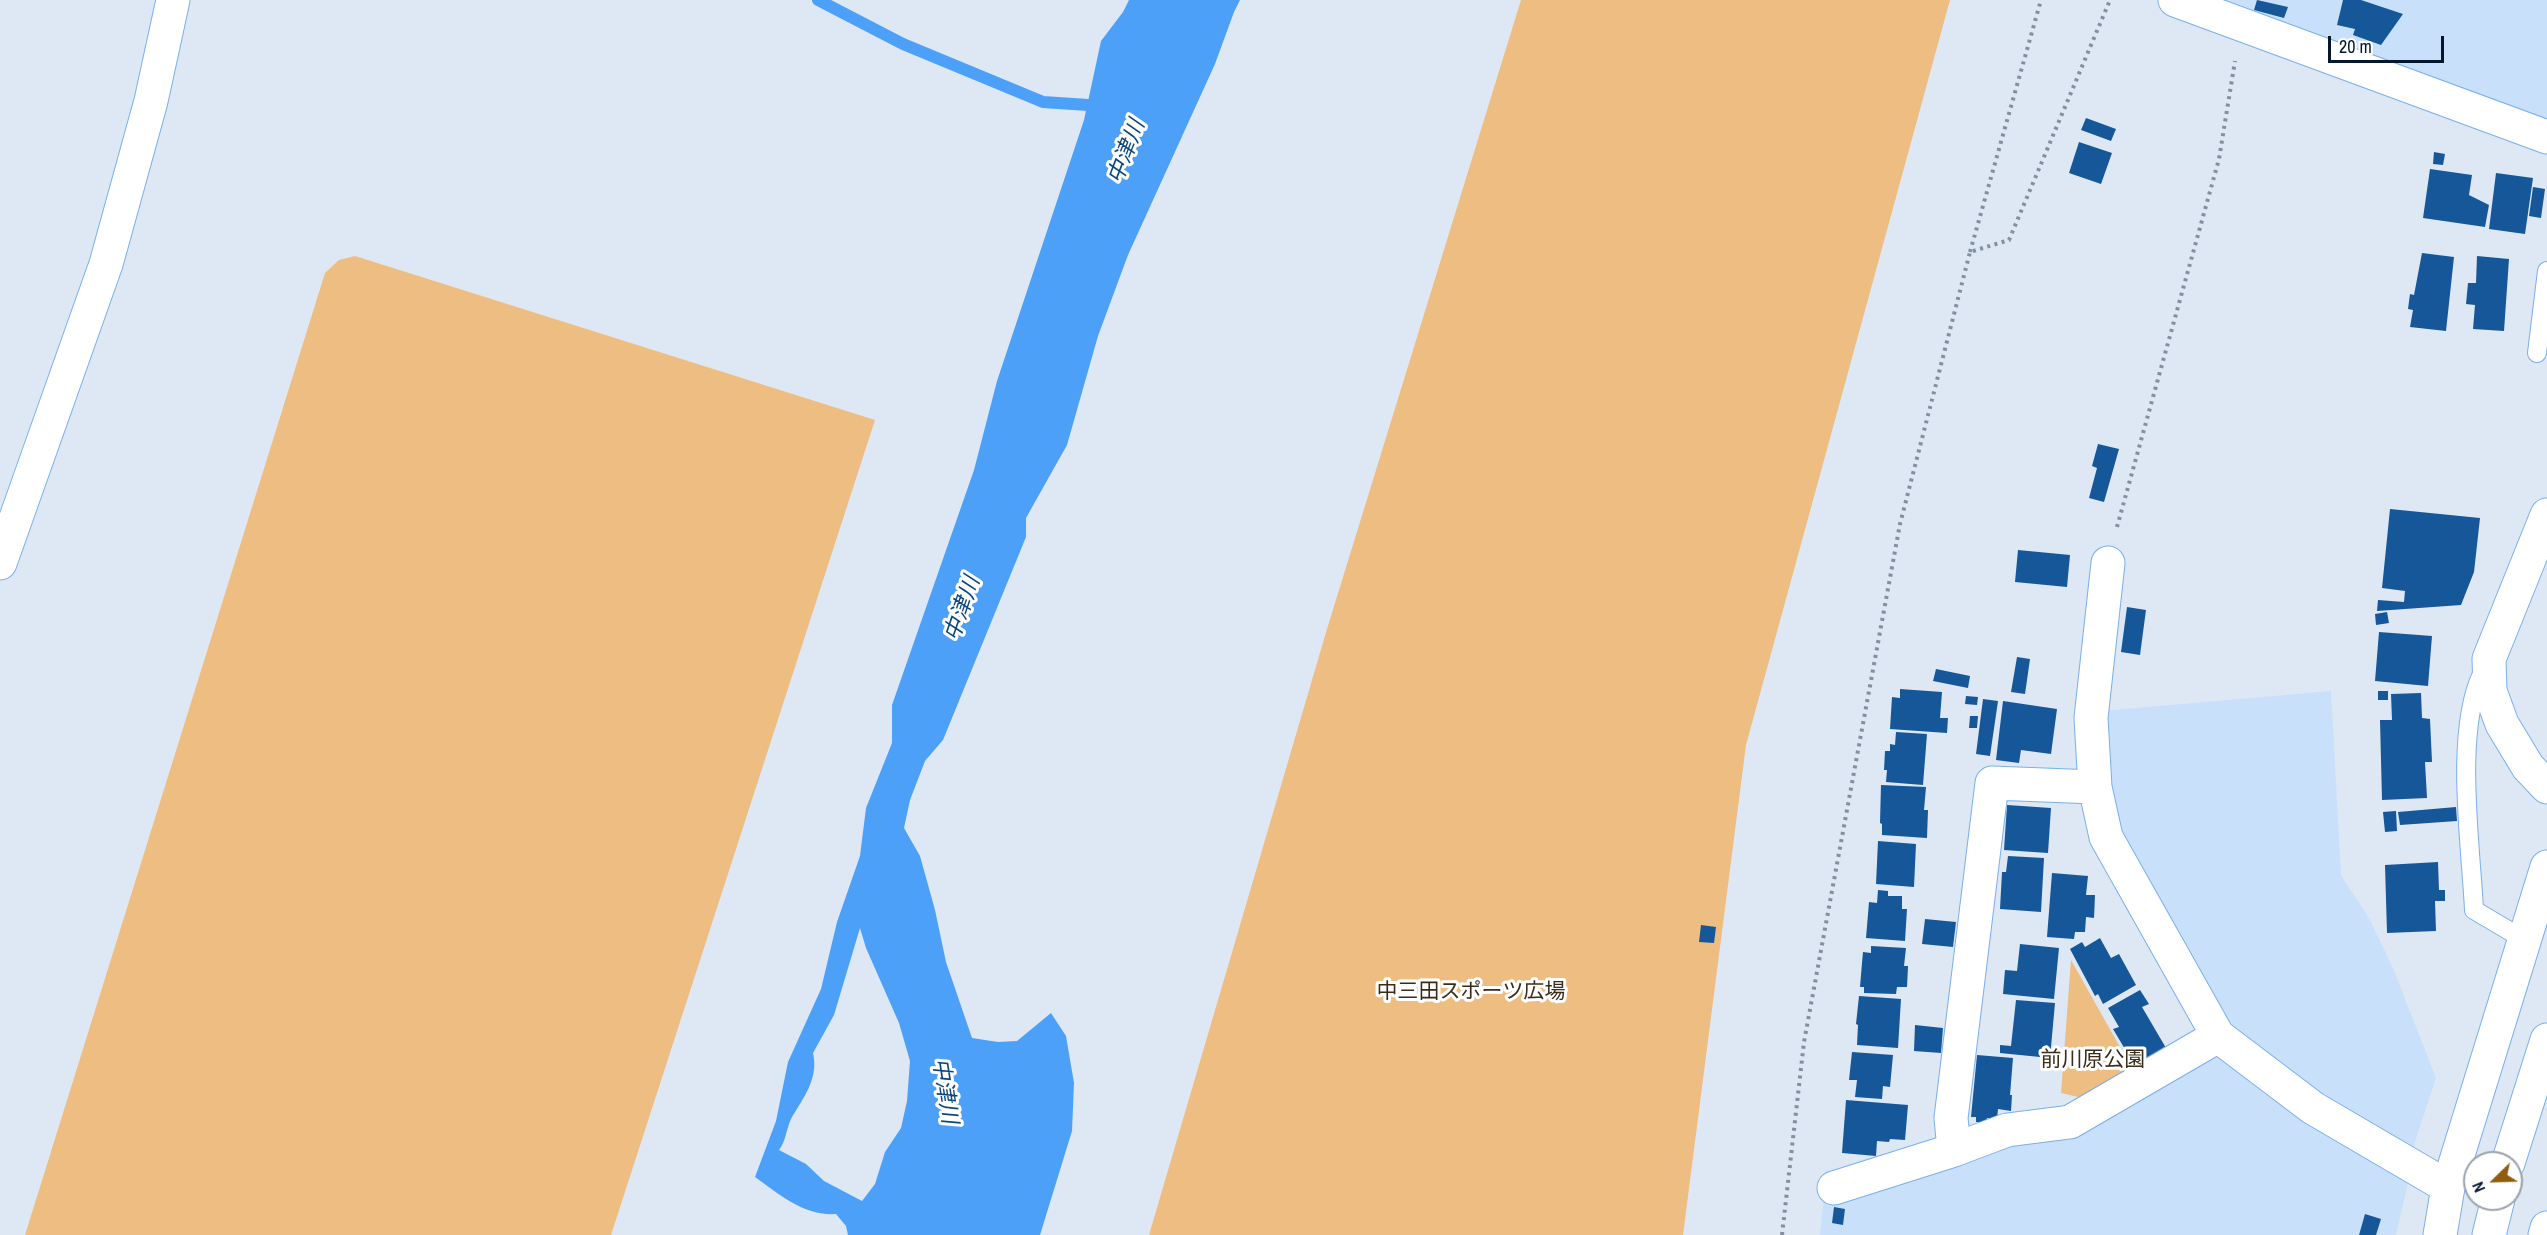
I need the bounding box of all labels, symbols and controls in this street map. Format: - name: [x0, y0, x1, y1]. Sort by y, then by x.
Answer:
- scale bar: [2331, 24, 2446, 62]
- text: 20 m: [2339, 34, 2372, 59]
- water label: 中津川: [1103, 116, 1151, 188]
- water label: 中津川: [940, 574, 986, 644]
- park label: 中三田スポーツ広場: [1377, 979, 1565, 1005]
- park label: 前川原公園: [2041, 1047, 2145, 1073]
- water label: 中津川: [926, 1056, 962, 1126]
- north arrow: [2463, 1151, 2523, 1211]
- text: N: [2466, 1179, 2490, 1196]

